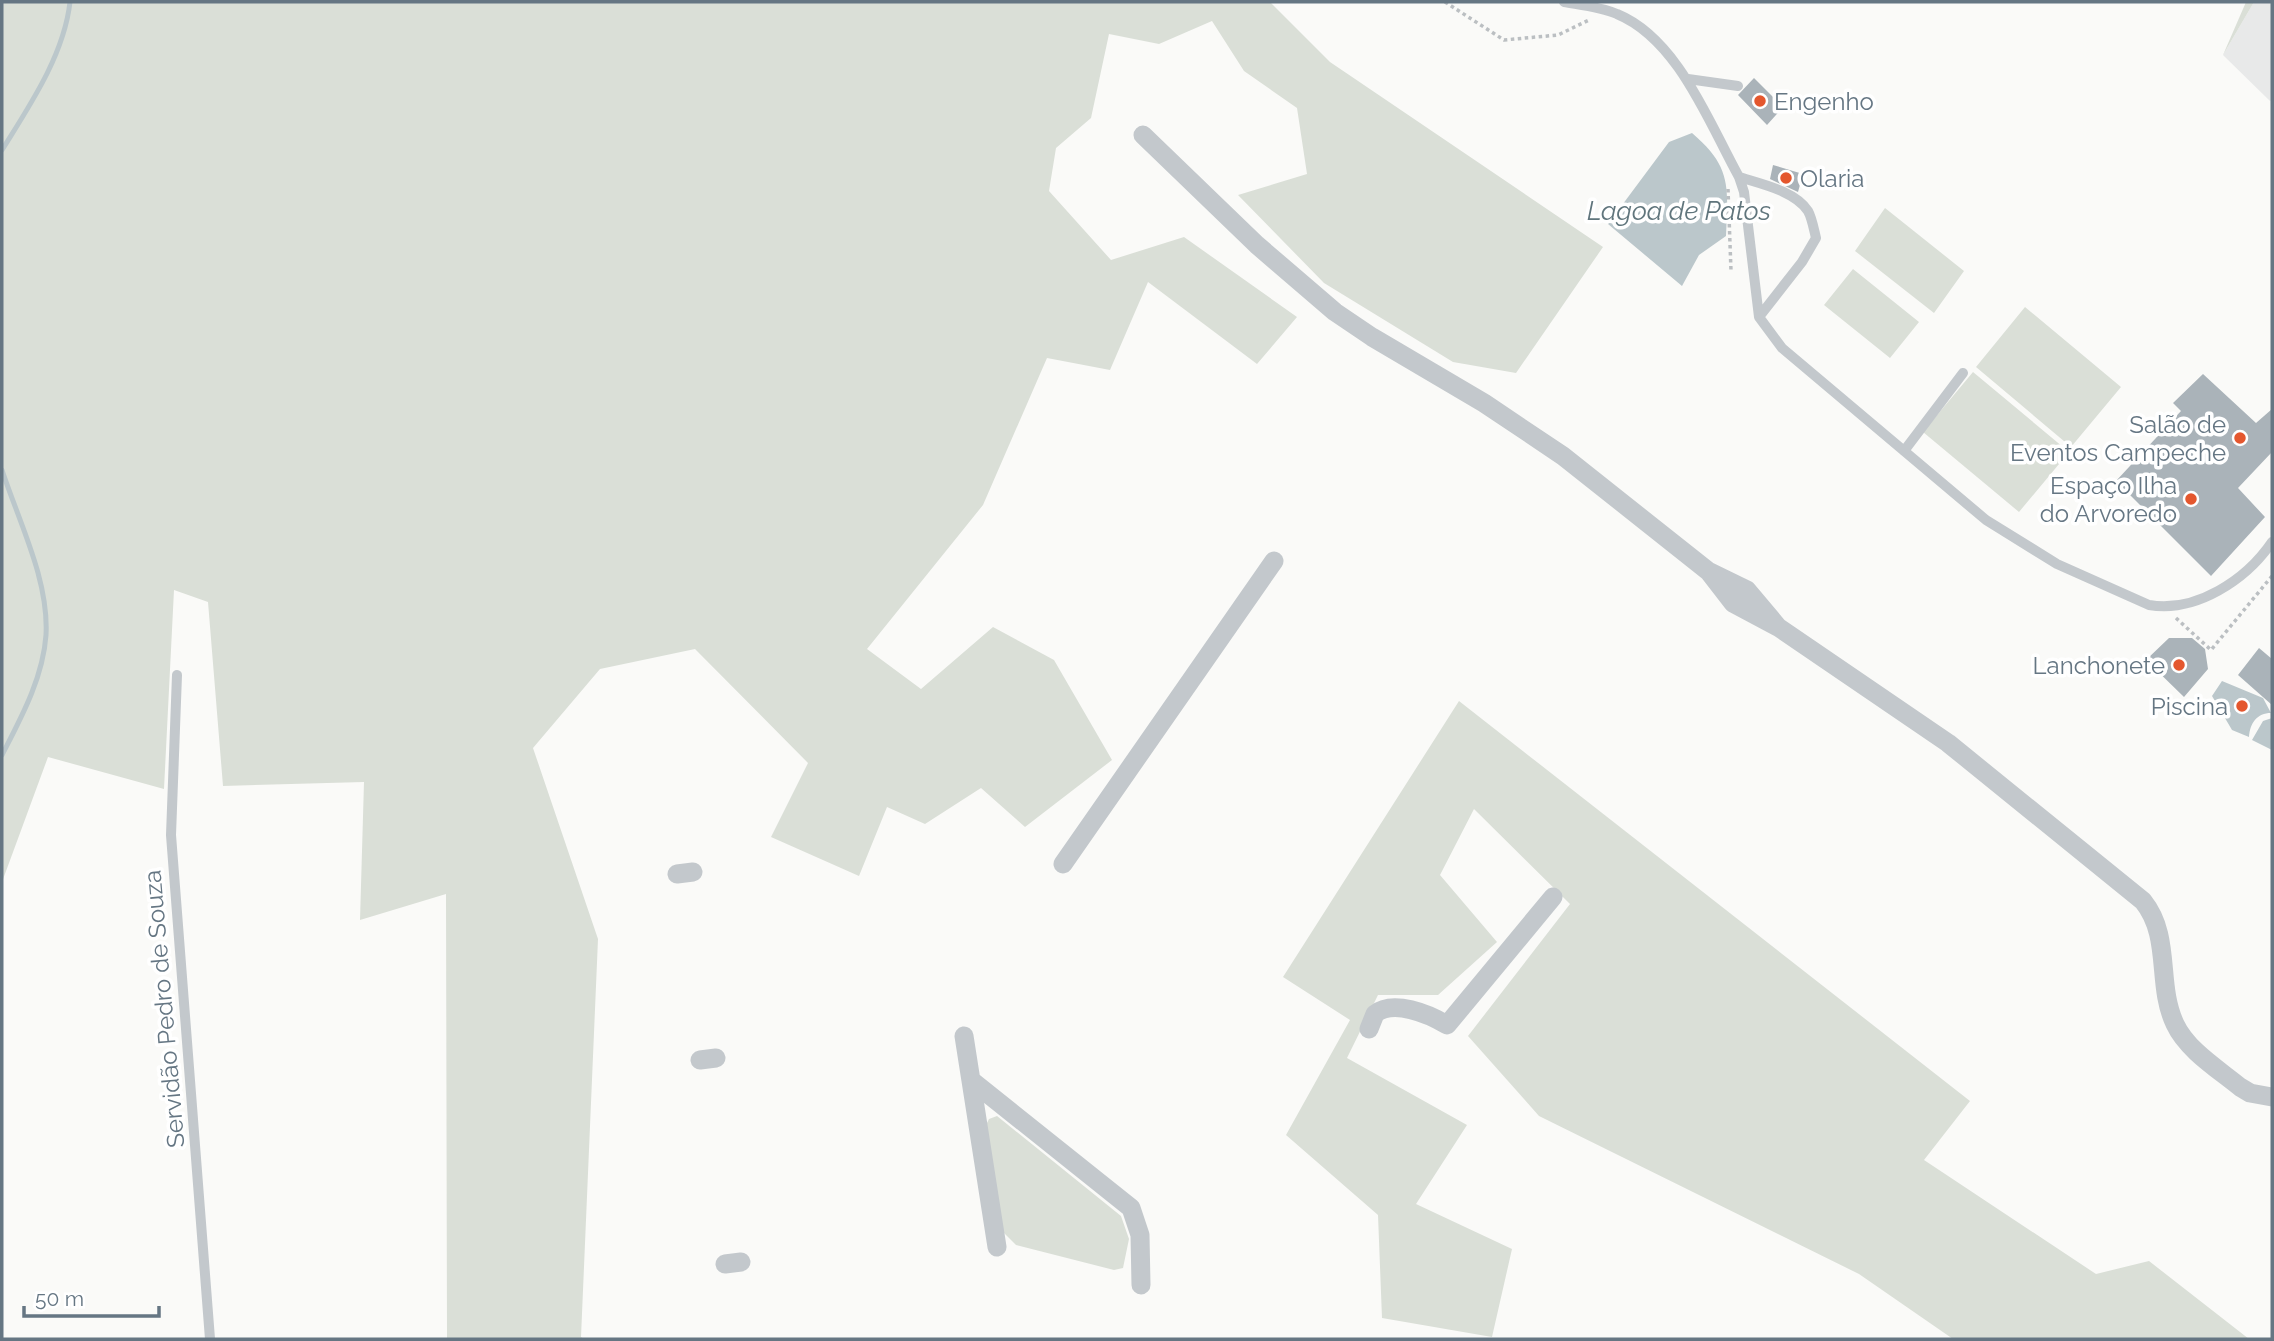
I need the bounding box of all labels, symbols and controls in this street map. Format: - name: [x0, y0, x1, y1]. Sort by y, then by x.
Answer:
- place label: Engenho: [1774, 87, 1874, 116]
- marker: Engenho: [1752, 93, 1768, 109]
- place label: Olaria: [1800, 164, 1864, 193]
- marker: Olaria: [1778, 170, 1794, 186]
- water label: Lagoa de Patos: [1587, 196, 1771, 226]
- place label: Salão de Eventos Campeche: [2010, 410, 2226, 467]
- marker: Salão de Eventos Campeche: [2232, 430, 2248, 446]
- place label: Espaço Ilha do Arvoredo: [2040, 471, 2177, 528]
- marker: Espaço Ilha do Arvoredo: [2183, 491, 2199, 507]
- place label: Lanchonete: [2033, 651, 2165, 680]
- marker: Lanchonete: [2171, 657, 2187, 673]
- place label: Piscina: [2151, 692, 2228, 721]
- marker: Piscina: [2234, 698, 2250, 714]
- street label: Servidão Pedro de Souza: [137, 869, 191, 1149]
- scale bar: [24, 1274, 159, 1318]
- text: 50 m: [35, 1286, 84, 1311]

